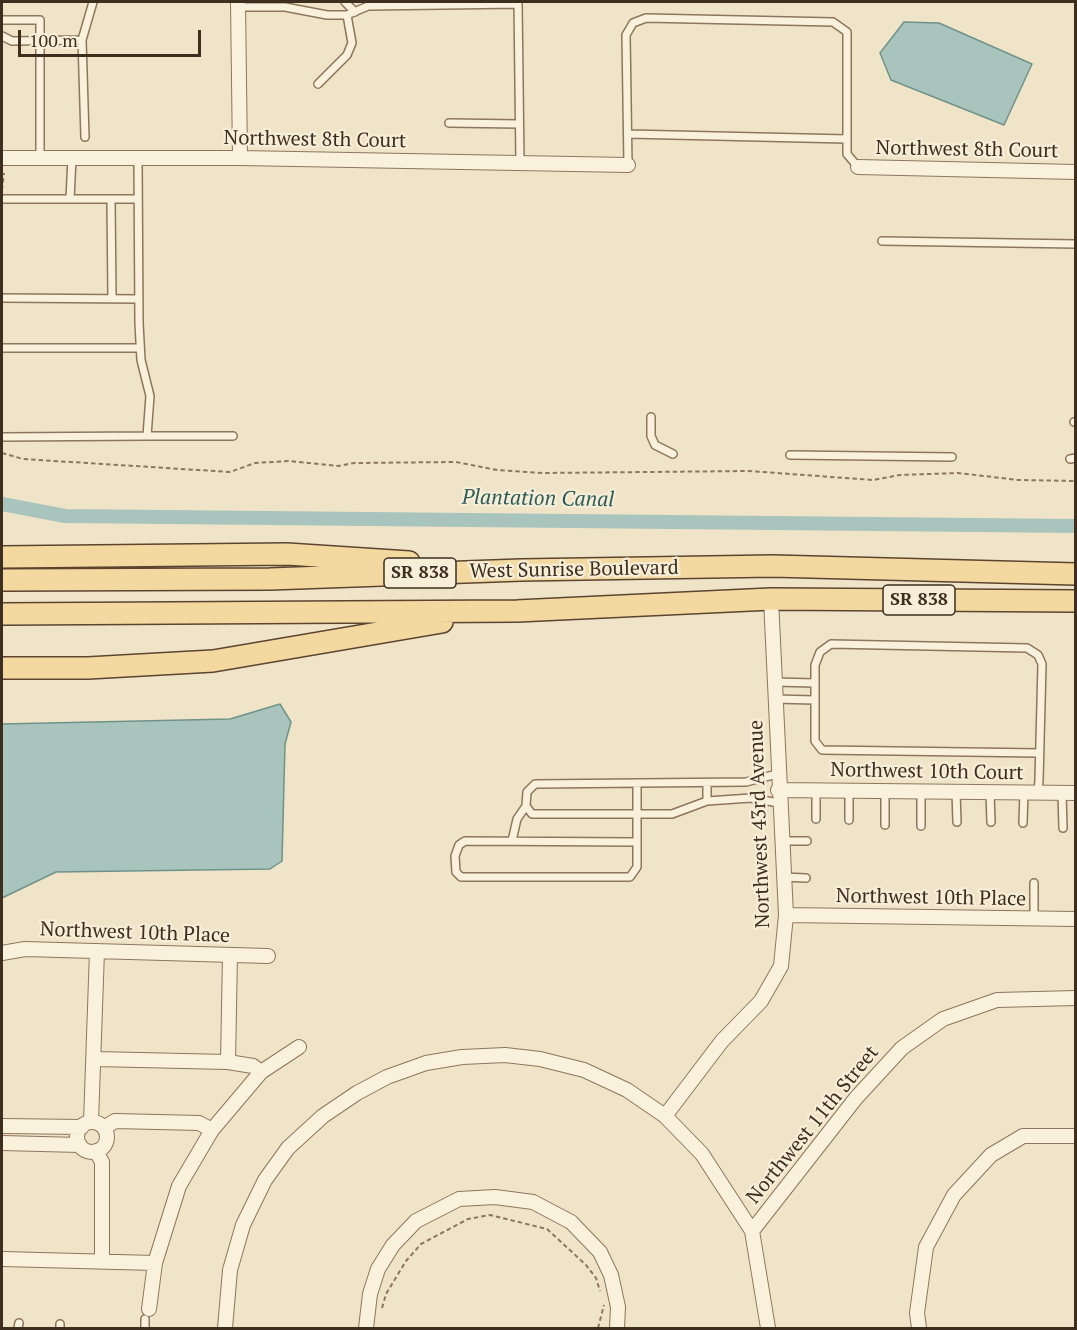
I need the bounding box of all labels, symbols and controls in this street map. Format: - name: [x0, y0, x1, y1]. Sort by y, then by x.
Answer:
- scale bar: [21, 18, 204, 56]
- text: 100 m: [29, 28, 78, 52]
- street label: Northwest 8th Court: [224, 126, 406, 154]
- street label: Northwest 8th Court: [876, 136, 1058, 164]
- water label: Plantation Canal: [462, 485, 614, 513]
- street label: West Sunrise Boulevard: [469, 556, 679, 584]
- road number: SR 838: [384, 558, 456, 588]
- road number: SR 838: [883, 585, 955, 615]
- street label: Northwest 43rd Avenue: [744, 719, 776, 929]
- street label: Northwest 10th Court: [830, 758, 1024, 786]
- street label: Northwest 10th Place: [836, 884, 1026, 912]
- street label: Northwest 10th Place: [40, 918, 230, 948]
- street label: Northwest 11th Street: [742, 1041, 884, 1209]

